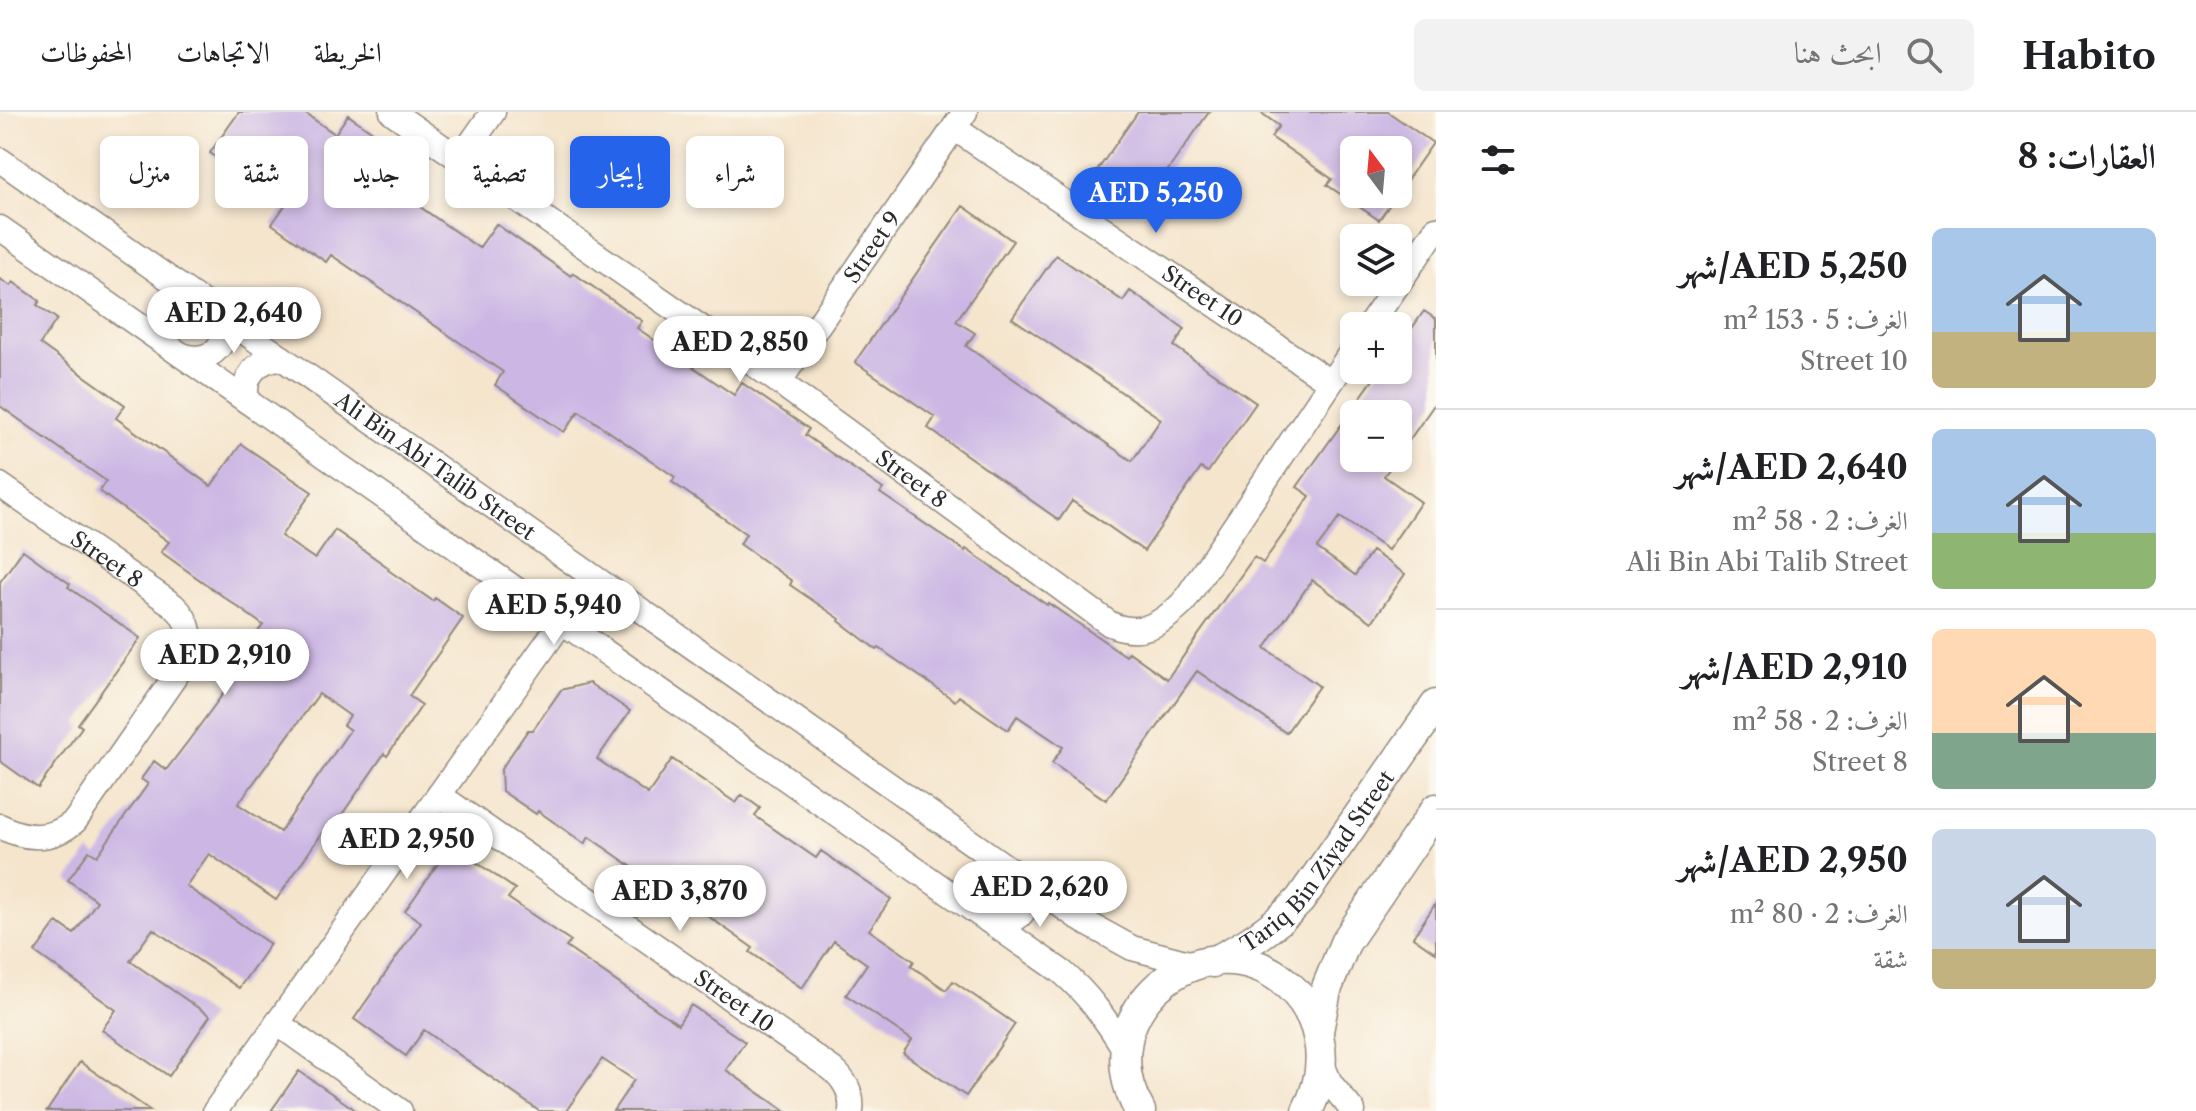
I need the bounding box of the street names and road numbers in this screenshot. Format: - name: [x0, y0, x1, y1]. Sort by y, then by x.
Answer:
- street label: Street 9: [838, 206, 906, 288]
- street label: Street 10: [1157, 259, 1248, 333]
- street label: Ali Bin Abi Talib Street: [329, 386, 541, 546]
- street label: Street 8: [871, 444, 952, 514]
- street label: Street 8: [66, 525, 148, 593]
- street label: Tariq Bin Ziyad Street: [1235, 765, 1400, 958]
- street label: Street 10: [689, 964, 780, 1038]

